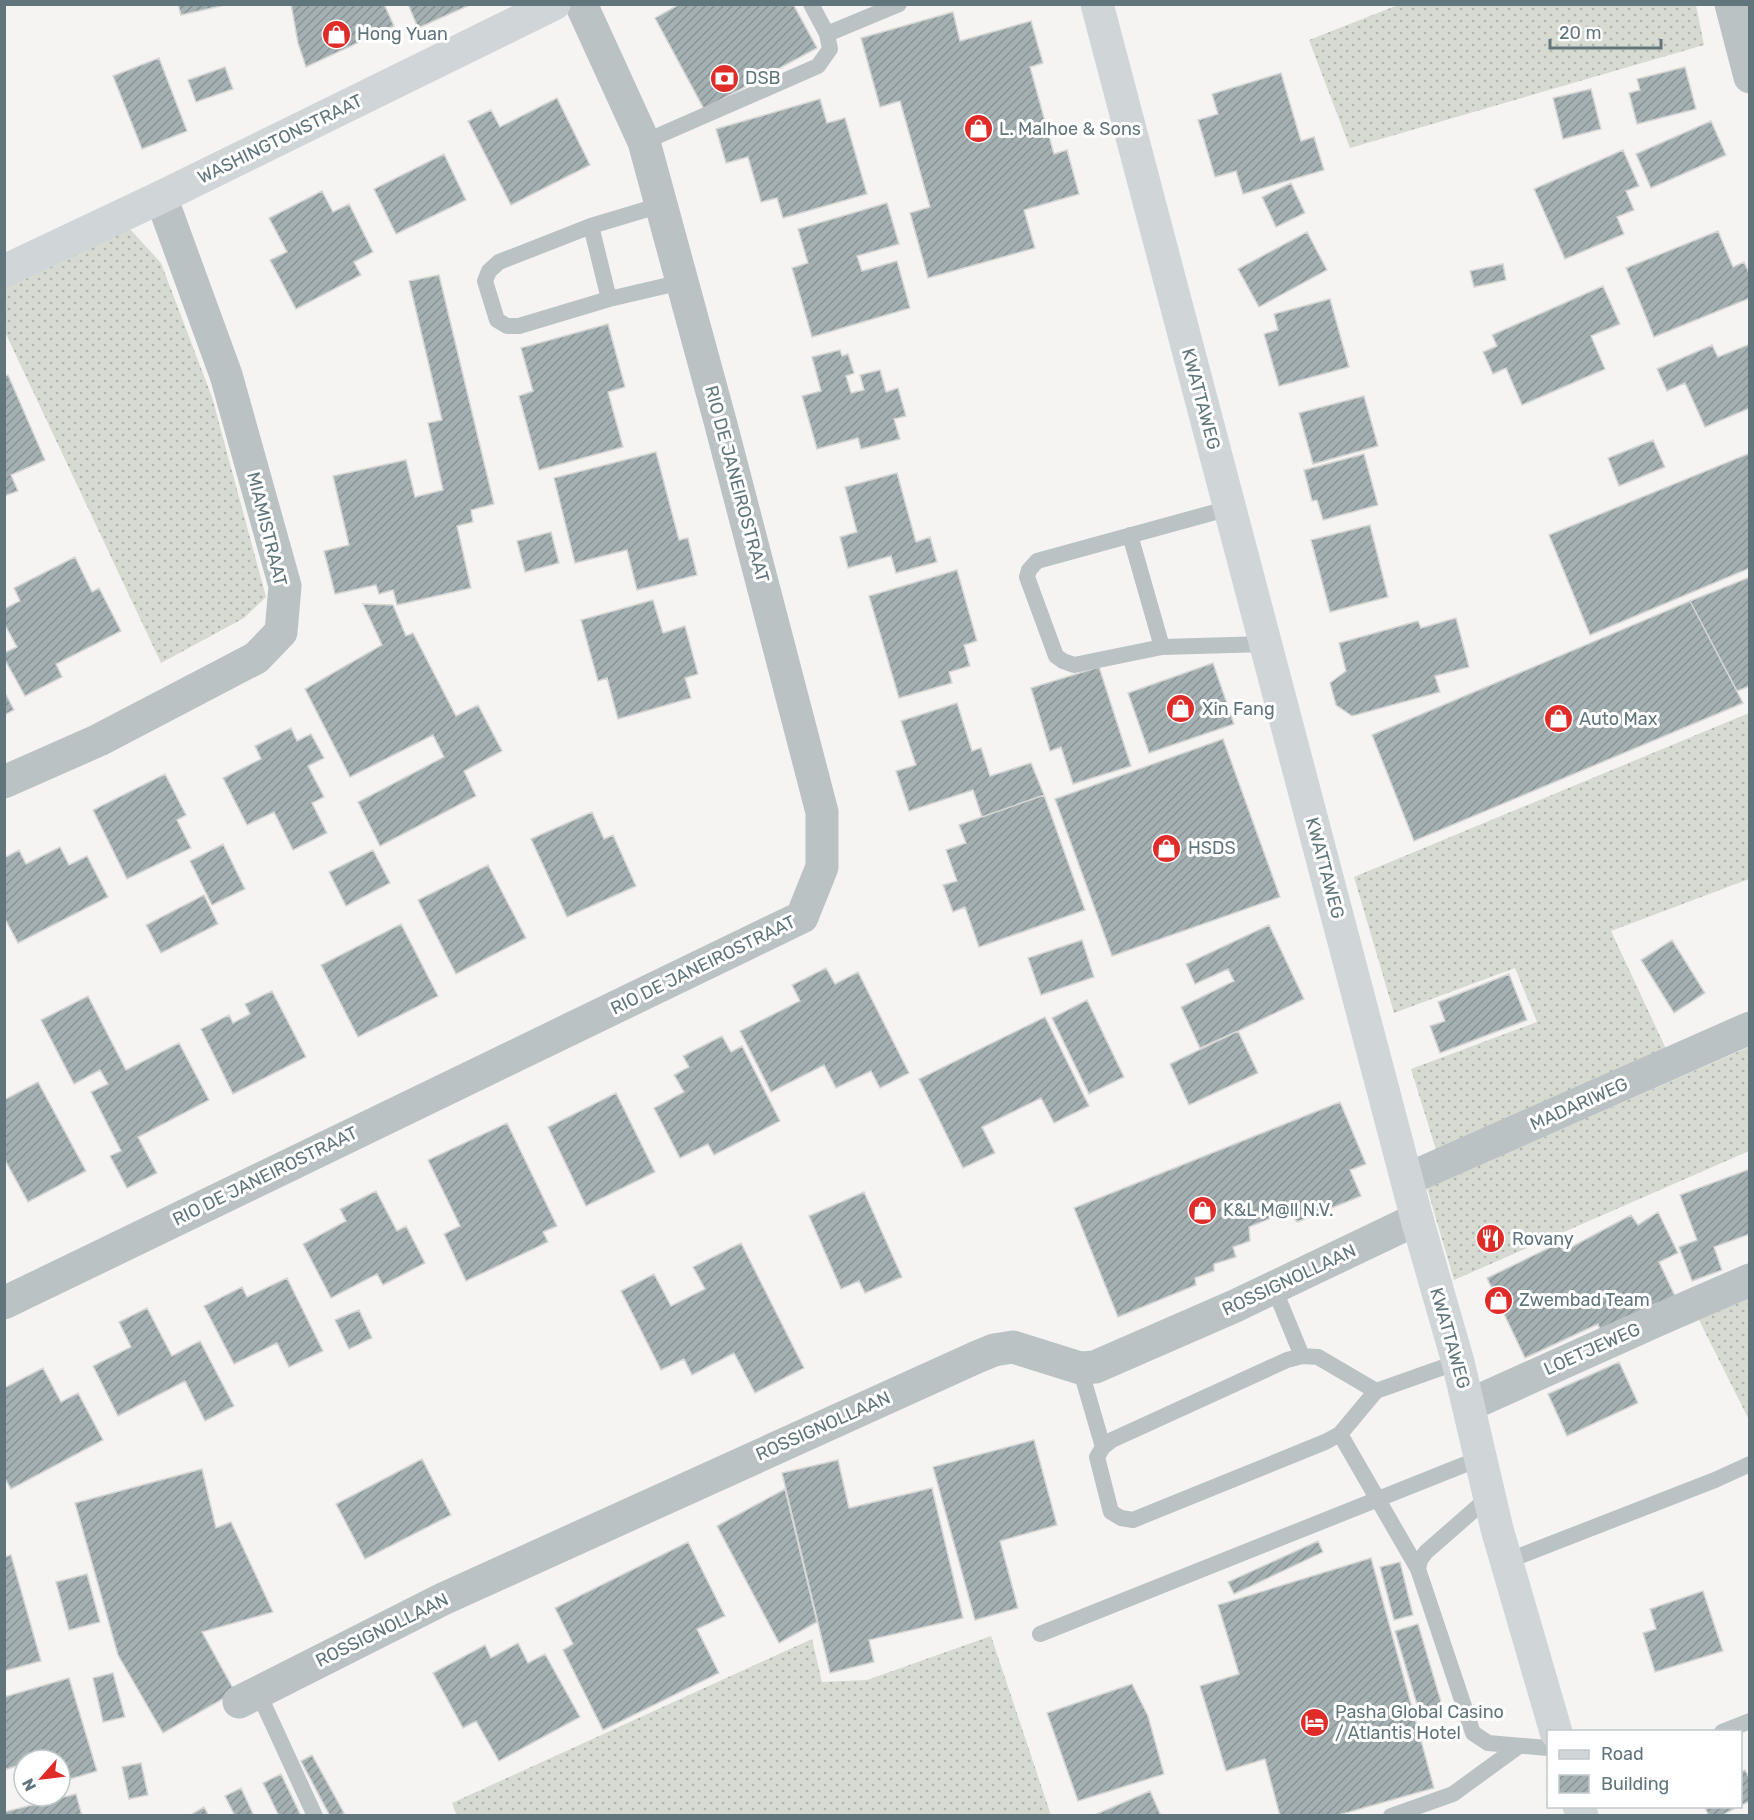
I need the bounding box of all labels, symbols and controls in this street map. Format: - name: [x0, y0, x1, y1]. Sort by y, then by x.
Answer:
- scale bar: [1550, 12, 1661, 50]
- shop icon: Hong Yuan: [320, 18, 352, 50]
- text: 20 m: [1559, 22, 1601, 44]
- place label: Hong Yuan: [357, 23, 448, 45]
- bank icon: DSB: [708, 62, 740, 94]
- place label: DSB: [745, 67, 781, 89]
- street label: WASHINGTONSTRAAT: [194, 90, 366, 188]
- shop icon: L. Malhoe & Sons: [962, 113, 994, 145]
- place label: L. Malhoe & Sons: [999, 118, 1141, 140]
- street label: KWATTAWEG: [1177, 346, 1225, 452]
- street label: RIO DE JANEIROSTRAAT: [700, 383, 774, 585]
- street label: MIAMISTRAAT: [242, 470, 292, 588]
- shop icon: Xin Fang: [1165, 693, 1197, 725]
- place label: Xin Fang: [1202, 698, 1275, 720]
- shop icon: Auto Max: [1542, 703, 1574, 735]
- place label: Auto Max: [1579, 708, 1658, 730]
- street label: KWATTAWEG: [1301, 815, 1349, 921]
- shop icon: HSDS: [1151, 832, 1183, 864]
- place label: HSDS: [1188, 837, 1236, 859]
- street label: RIO DE JANEIROSTRAAT: [607, 911, 799, 1019]
- street label: MADARIWEG: [1527, 1073, 1631, 1135]
- street label: RIO DE JANEIROSTRAAT: [169, 1122, 361, 1230]
- shop icon: K&L M@ll N.V.: [1186, 1194, 1218, 1226]
- place label: K&L M@ll N.V.: [1223, 1199, 1334, 1221]
- restaurant icon: Rovany: [1475, 1223, 1507, 1255]
- place label: Rovany: [1512, 1228, 1574, 1250]
- street label: ROSSIGNOLLAAN: [1219, 1239, 1359, 1321]
- shop icon: Zwembad Team: [1482, 1284, 1514, 1316]
- street label: KWATTAWEG: [1425, 1285, 1475, 1391]
- place label: Zwembad Team: [1519, 1289, 1650, 1311]
- street label: LOETJEWEG: [1540, 1318, 1644, 1380]
- street label: ROSSIGNOLLAAN: [752, 1386, 894, 1466]
- street label: ROSSIGNOLLAAN: [312, 1588, 452, 1672]
- place label: Pasha Global Casino / Atlantis Hotel: [1335, 1701, 1504, 1744]
- hotel icon: Pasha Global Casino / Atlantis Hotel: [1298, 1706, 1330, 1738]
- legend: [1547, 1730, 1742, 1808]
- text: Road: [1601, 1743, 1644, 1765]
- north arrow: [12, 1748, 72, 1808]
- text: Building: [1601, 1773, 1669, 1795]
- text: N: [18, 1775, 40, 1794]

